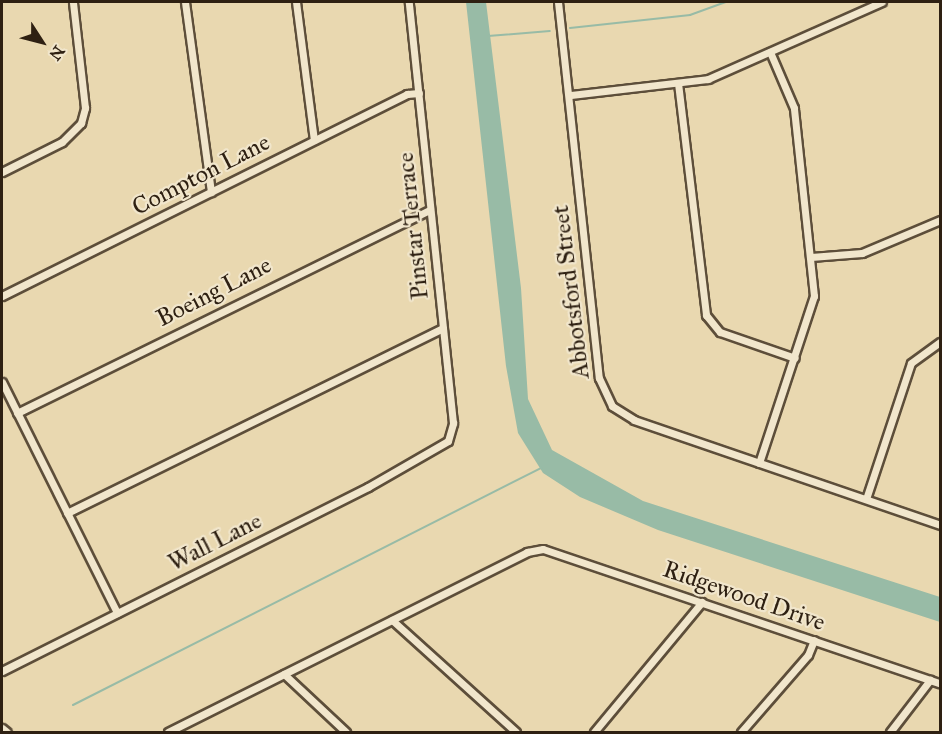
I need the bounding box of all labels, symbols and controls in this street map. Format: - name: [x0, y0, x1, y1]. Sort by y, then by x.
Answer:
- north arrow: [12, 12, 72, 72]
- text: N: [45, 42, 69, 64]
- street label: Compton Lane: [127, 128, 275, 222]
- street label: Pinstar Terrace: [391, 151, 435, 301]
- street label: Abbotsford Street: [546, 203, 596, 381]
- street label: Boeing Lane: [152, 251, 276, 333]
- street label: Wall Lane: [164, 506, 266, 578]
- street label: Ridgewood Drive: [659, 555, 829, 637]

